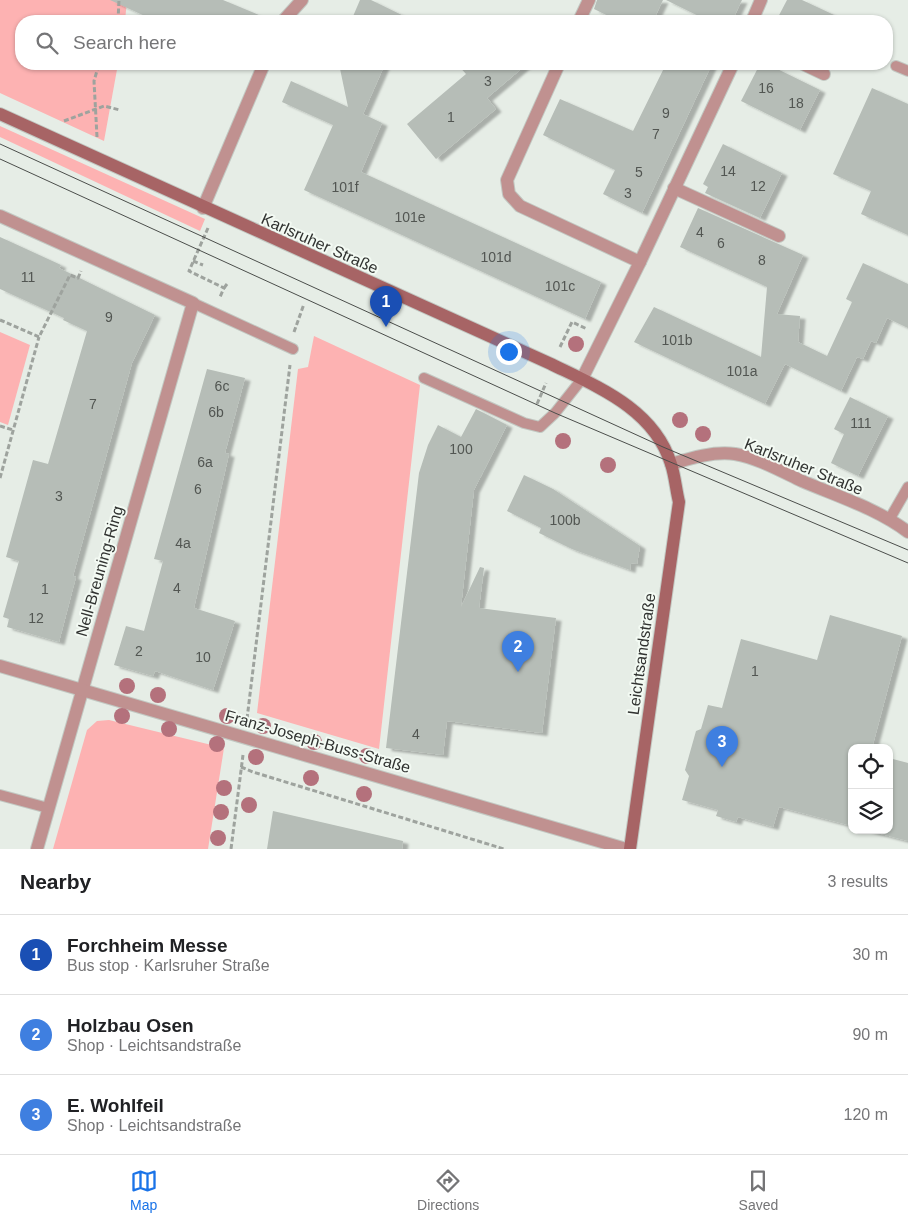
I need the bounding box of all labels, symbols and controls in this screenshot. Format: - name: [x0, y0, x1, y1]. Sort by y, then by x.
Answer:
- search box: [15, 15, 893, 70]
- icon: search: [33, 29, 61, 57]
- text: Search here: [73, 32, 177, 53]
- house number: 3: [484, 73, 492, 89]
- house number: 16: [758, 80, 774, 96]
- house number: 18: [788, 95, 804, 111]
- house number: 9: [662, 105, 670, 121]
- house number: 1: [447, 109, 455, 125]
- house number: 7: [652, 126, 660, 142]
- house number: 14: [720, 163, 736, 179]
- house number: 5: [635, 164, 643, 180]
- house number: 12: [750, 178, 766, 194]
- house number: 101f: [331, 179, 359, 195]
- house number: 3: [624, 185, 632, 201]
- house number: 101e: [394, 209, 426, 225]
- street label: Karlsruher Straße: [259, 210, 381, 277]
- house number: 4: [696, 224, 704, 240]
- house number: 6: [717, 235, 725, 251]
- house number: 101d: [480, 249, 512, 265]
- house number: 8: [758, 252, 766, 268]
- house number: 11: [21, 269, 35, 285]
- house number: 101c: [545, 278, 575, 294]
- pin: 1: [370, 286, 402, 327]
- house number: 9: [105, 309, 113, 325]
- house number: 101b: [661, 332, 693, 348]
- your location: [496, 339, 522, 365]
- house number: 101a: [726, 363, 758, 379]
- house number: 6c: [215, 378, 229, 394]
- house number: 7: [89, 396, 97, 412]
- house number: 6b: [208, 404, 224, 420]
- house number: 111: [850, 415, 872, 431]
- street label: Karlsruher Straße: [742, 435, 866, 498]
- house number: 100: [449, 441, 473, 457]
- house number: 6a: [197, 454, 213, 470]
- house number: 6: [194, 481, 202, 497]
- house number: 3: [55, 488, 63, 504]
- street label: Nell-Breuning-Ring: [73, 504, 126, 638]
- house number: 100b: [549, 512, 581, 528]
- house number: 4a: [175, 535, 191, 551]
- house number: 4: [173, 580, 181, 596]
- house number: 1: [41, 581, 49, 597]
- street label: Leichtsandstraße: [625, 592, 658, 716]
- house number: 12: [28, 610, 44, 626]
- pin: 2: [502, 631, 534, 672]
- house number: 2: [135, 643, 143, 659]
- house number: 10: [195, 649, 211, 665]
- house number: 1: [751, 663, 759, 679]
- street label: Franz-Joseph-Buss-Straße: [223, 707, 413, 776]
- house number: 4: [412, 726, 420, 742]
- pin: 3: [706, 726, 738, 767]
- map controls: [848, 744, 893, 834]
- button: locate: [848, 744, 893, 789]
- button: layers: [848, 789, 893, 834]
- text: Nearby: [20, 870, 91, 893]
- text: 3 results: [828, 873, 888, 890]
- text: Forchheim Messe: [67, 935, 228, 956]
- text: 1: [32, 946, 40, 963]
- text: 30 m: [852, 946, 888, 963]
- text: Bus stop · Karlsruher Straße: [67, 957, 270, 974]
- text: Holzbau Osen: [67, 1015, 194, 1036]
- text: 2: [32, 1026, 40, 1043]
- text: 90 m: [852, 1026, 888, 1043]
- text: Shop · Leichtsandstraße: [67, 1037, 241, 1054]
- text: E. Wohlfeil: [67, 1095, 164, 1116]
- text: 3: [32, 1106, 40, 1123]
- text: 120 m: [844, 1106, 888, 1123]
- text: Shop · Leichtsandstraße: [67, 1117, 241, 1134]
- tab: Map: [130, 1167, 158, 1213]
- tab: Directions: [417, 1167, 479, 1213]
- tab: Saved: [739, 1167, 778, 1213]

